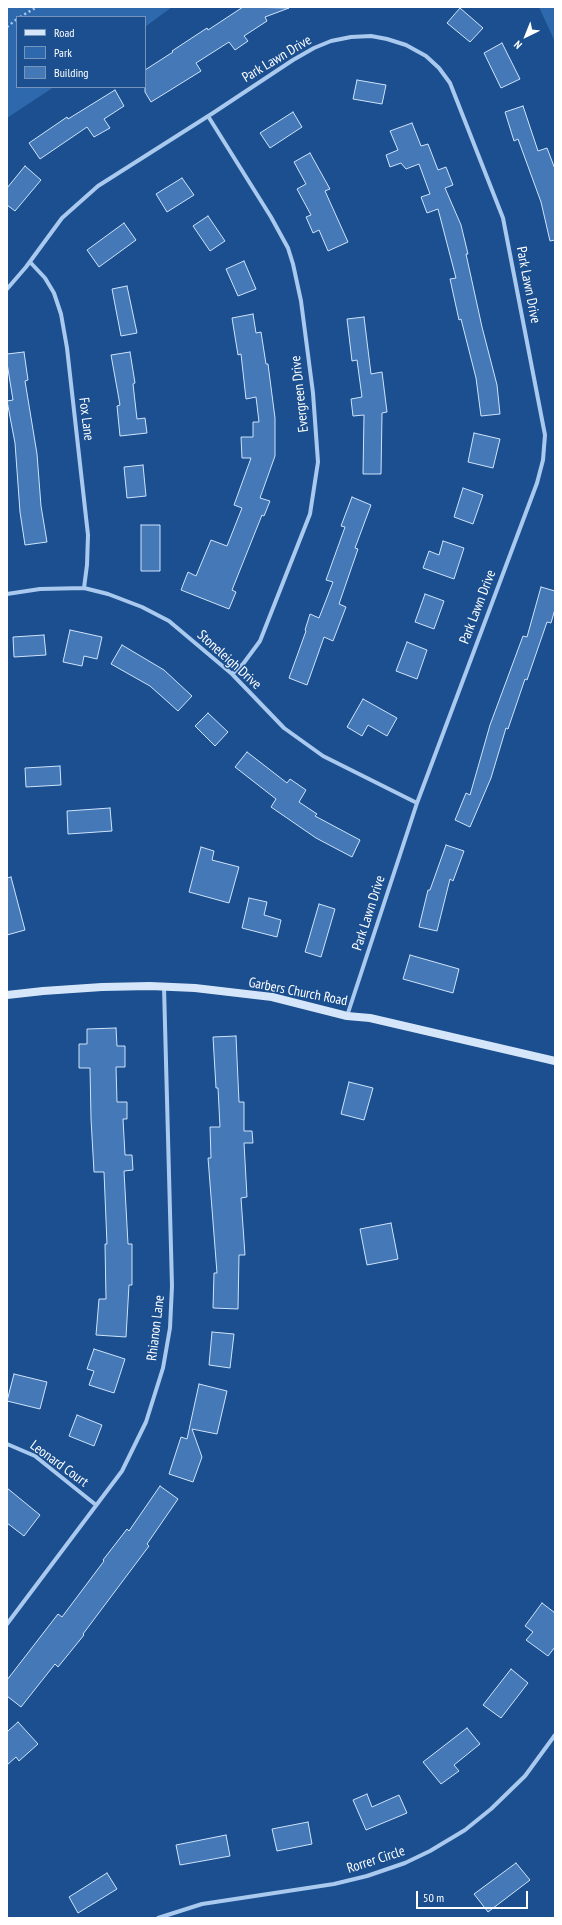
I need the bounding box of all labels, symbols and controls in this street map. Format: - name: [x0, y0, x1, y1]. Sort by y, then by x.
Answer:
- legend: [16, 16, 146, 88]
- north arrow: [506, 16, 546, 56]
- text: Road: [54, 25, 74, 40]
- street label: Park Lawn Drive: [239, 32, 315, 86]
- text: N: [511, 38, 525, 52]
- text: Park: [54, 45, 72, 60]
- text: Building: [54, 65, 89, 80]
- street label: Park Lawn Drive: [512, 245, 544, 325]
- street label: Evergreen Drive: [288, 355, 312, 433]
- street label: Fox Lane: [75, 396, 97, 442]
- street label: Park Lawn Drive: [456, 568, 500, 646]
- street label: Stoneleigh Drive: [194, 627, 264, 693]
- street label: Park Lawn Drive: [349, 873, 389, 953]
- street label: Garbers Church Road: [247, 974, 349, 1010]
- street label: Rhianon Lane: [144, 1294, 168, 1362]
- street label: Leonard Court: [27, 1437, 91, 1491]
- street label: Rorrer Circle: [345, 1843, 407, 1877]
- scale bar: [418, 1883, 530, 1909]
- text: 50 m: [423, 1890, 444, 1905]

